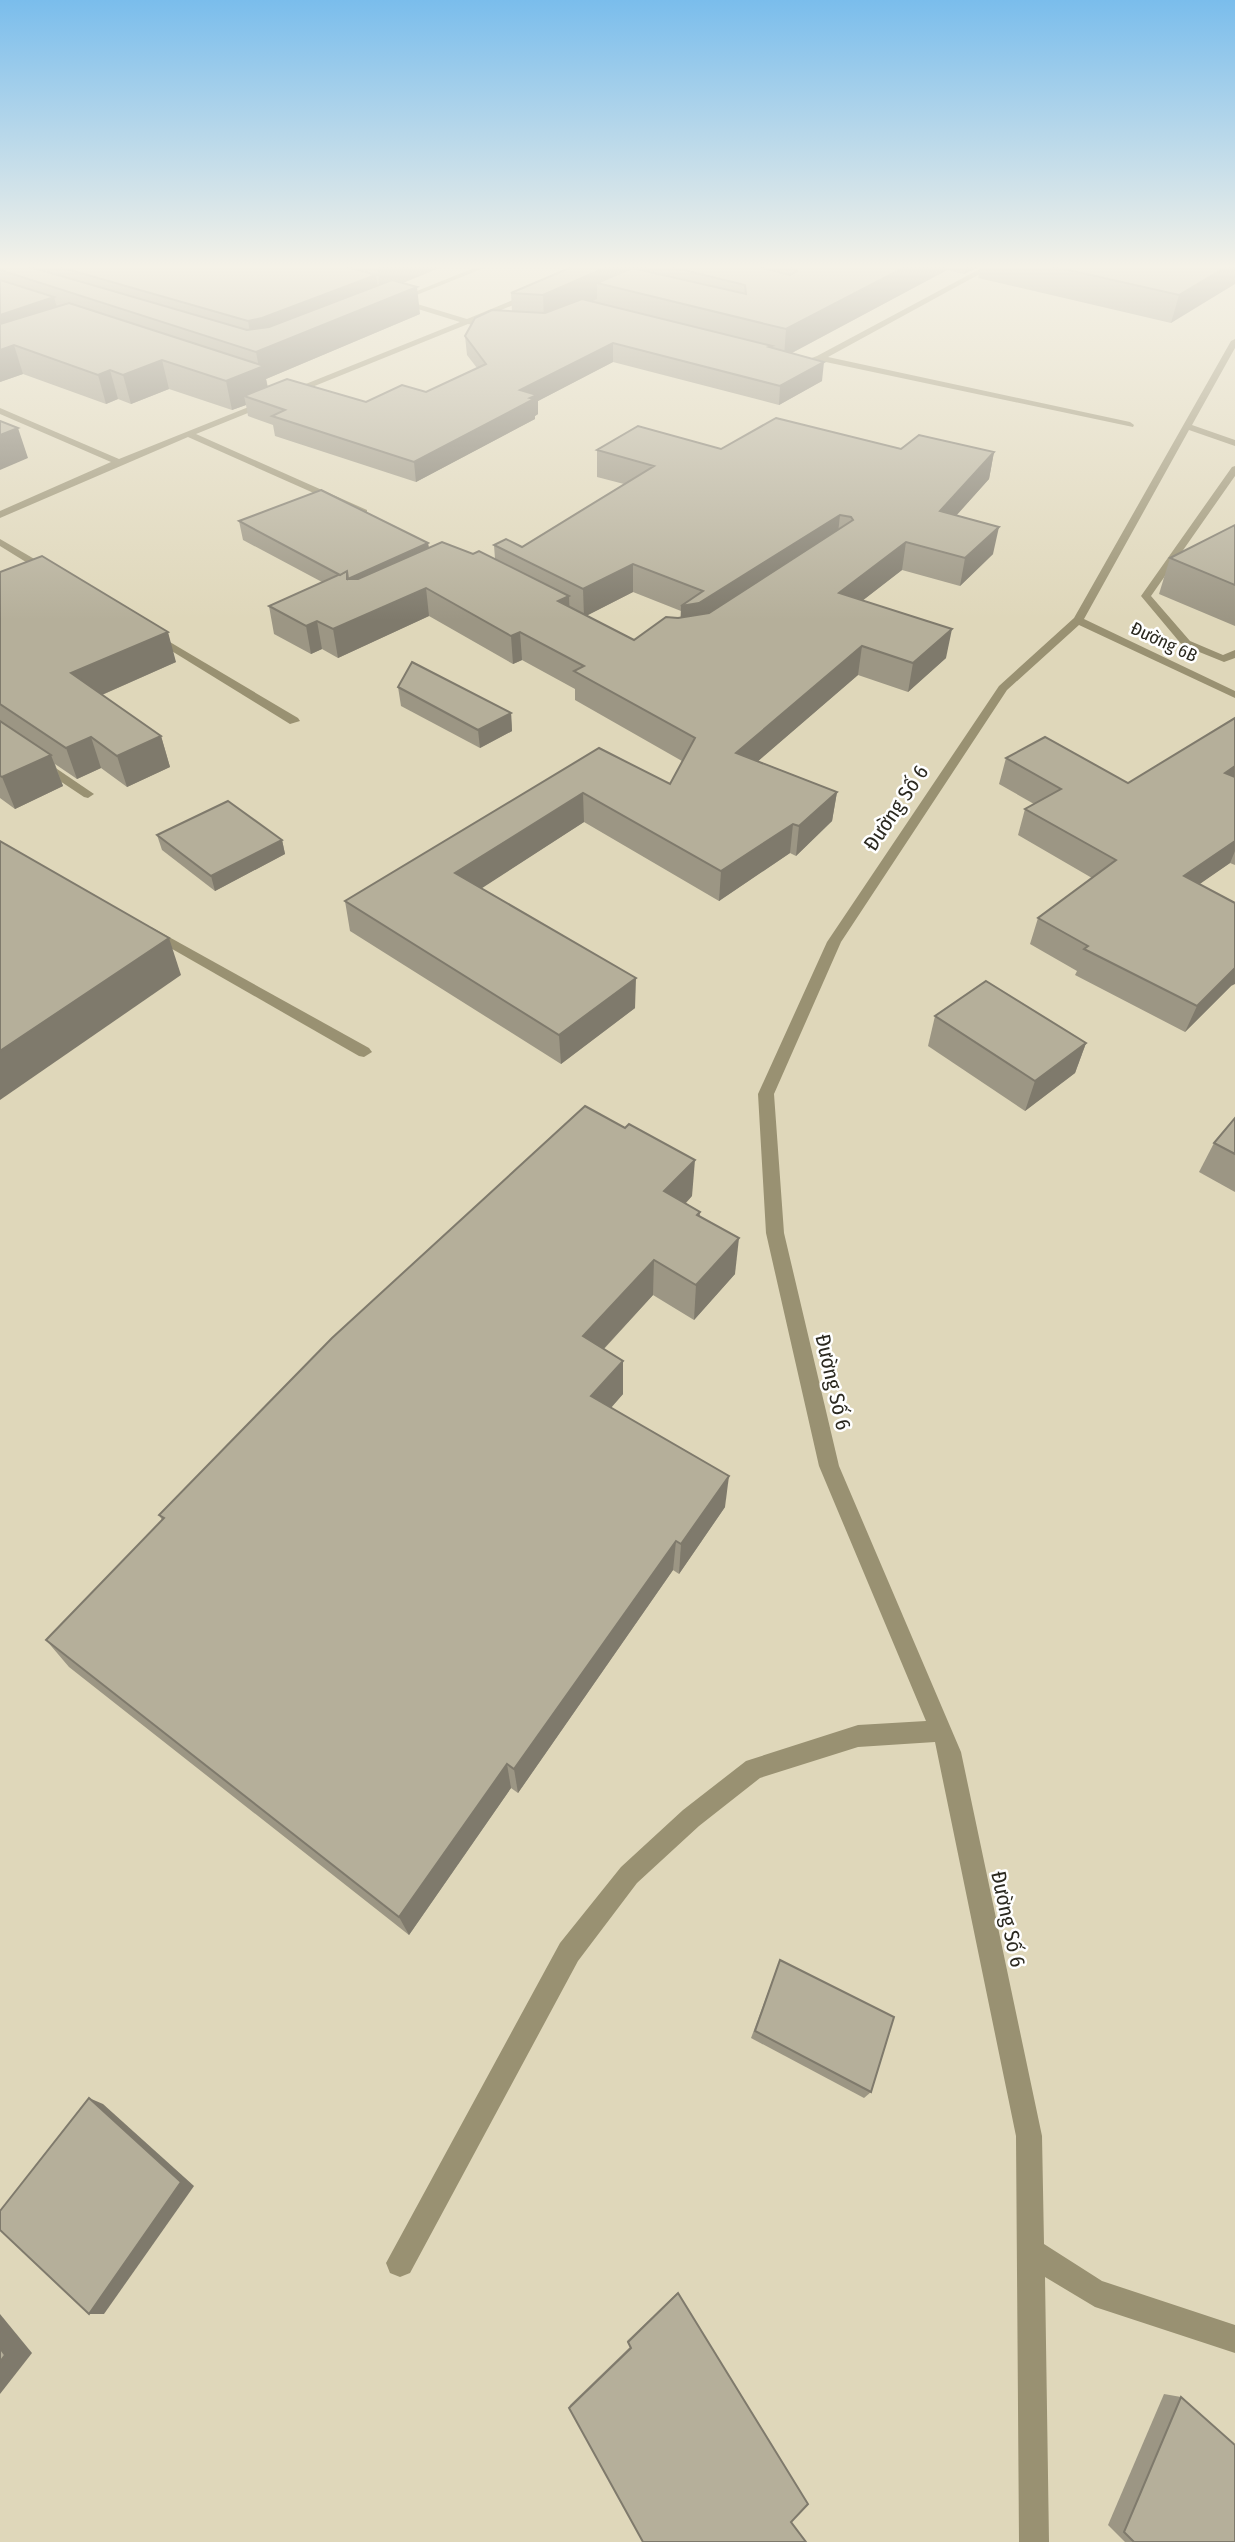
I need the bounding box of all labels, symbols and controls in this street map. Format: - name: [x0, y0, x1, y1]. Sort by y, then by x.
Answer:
- street label: Đường 6B: [1127, 617, 1201, 667]
- street label: Đường Số 6: [858, 760, 934, 856]
- street label: Đường Số 6: [809, 1331, 857, 1433]
- street label: Đường Số 6: [985, 1869, 1031, 1969]

